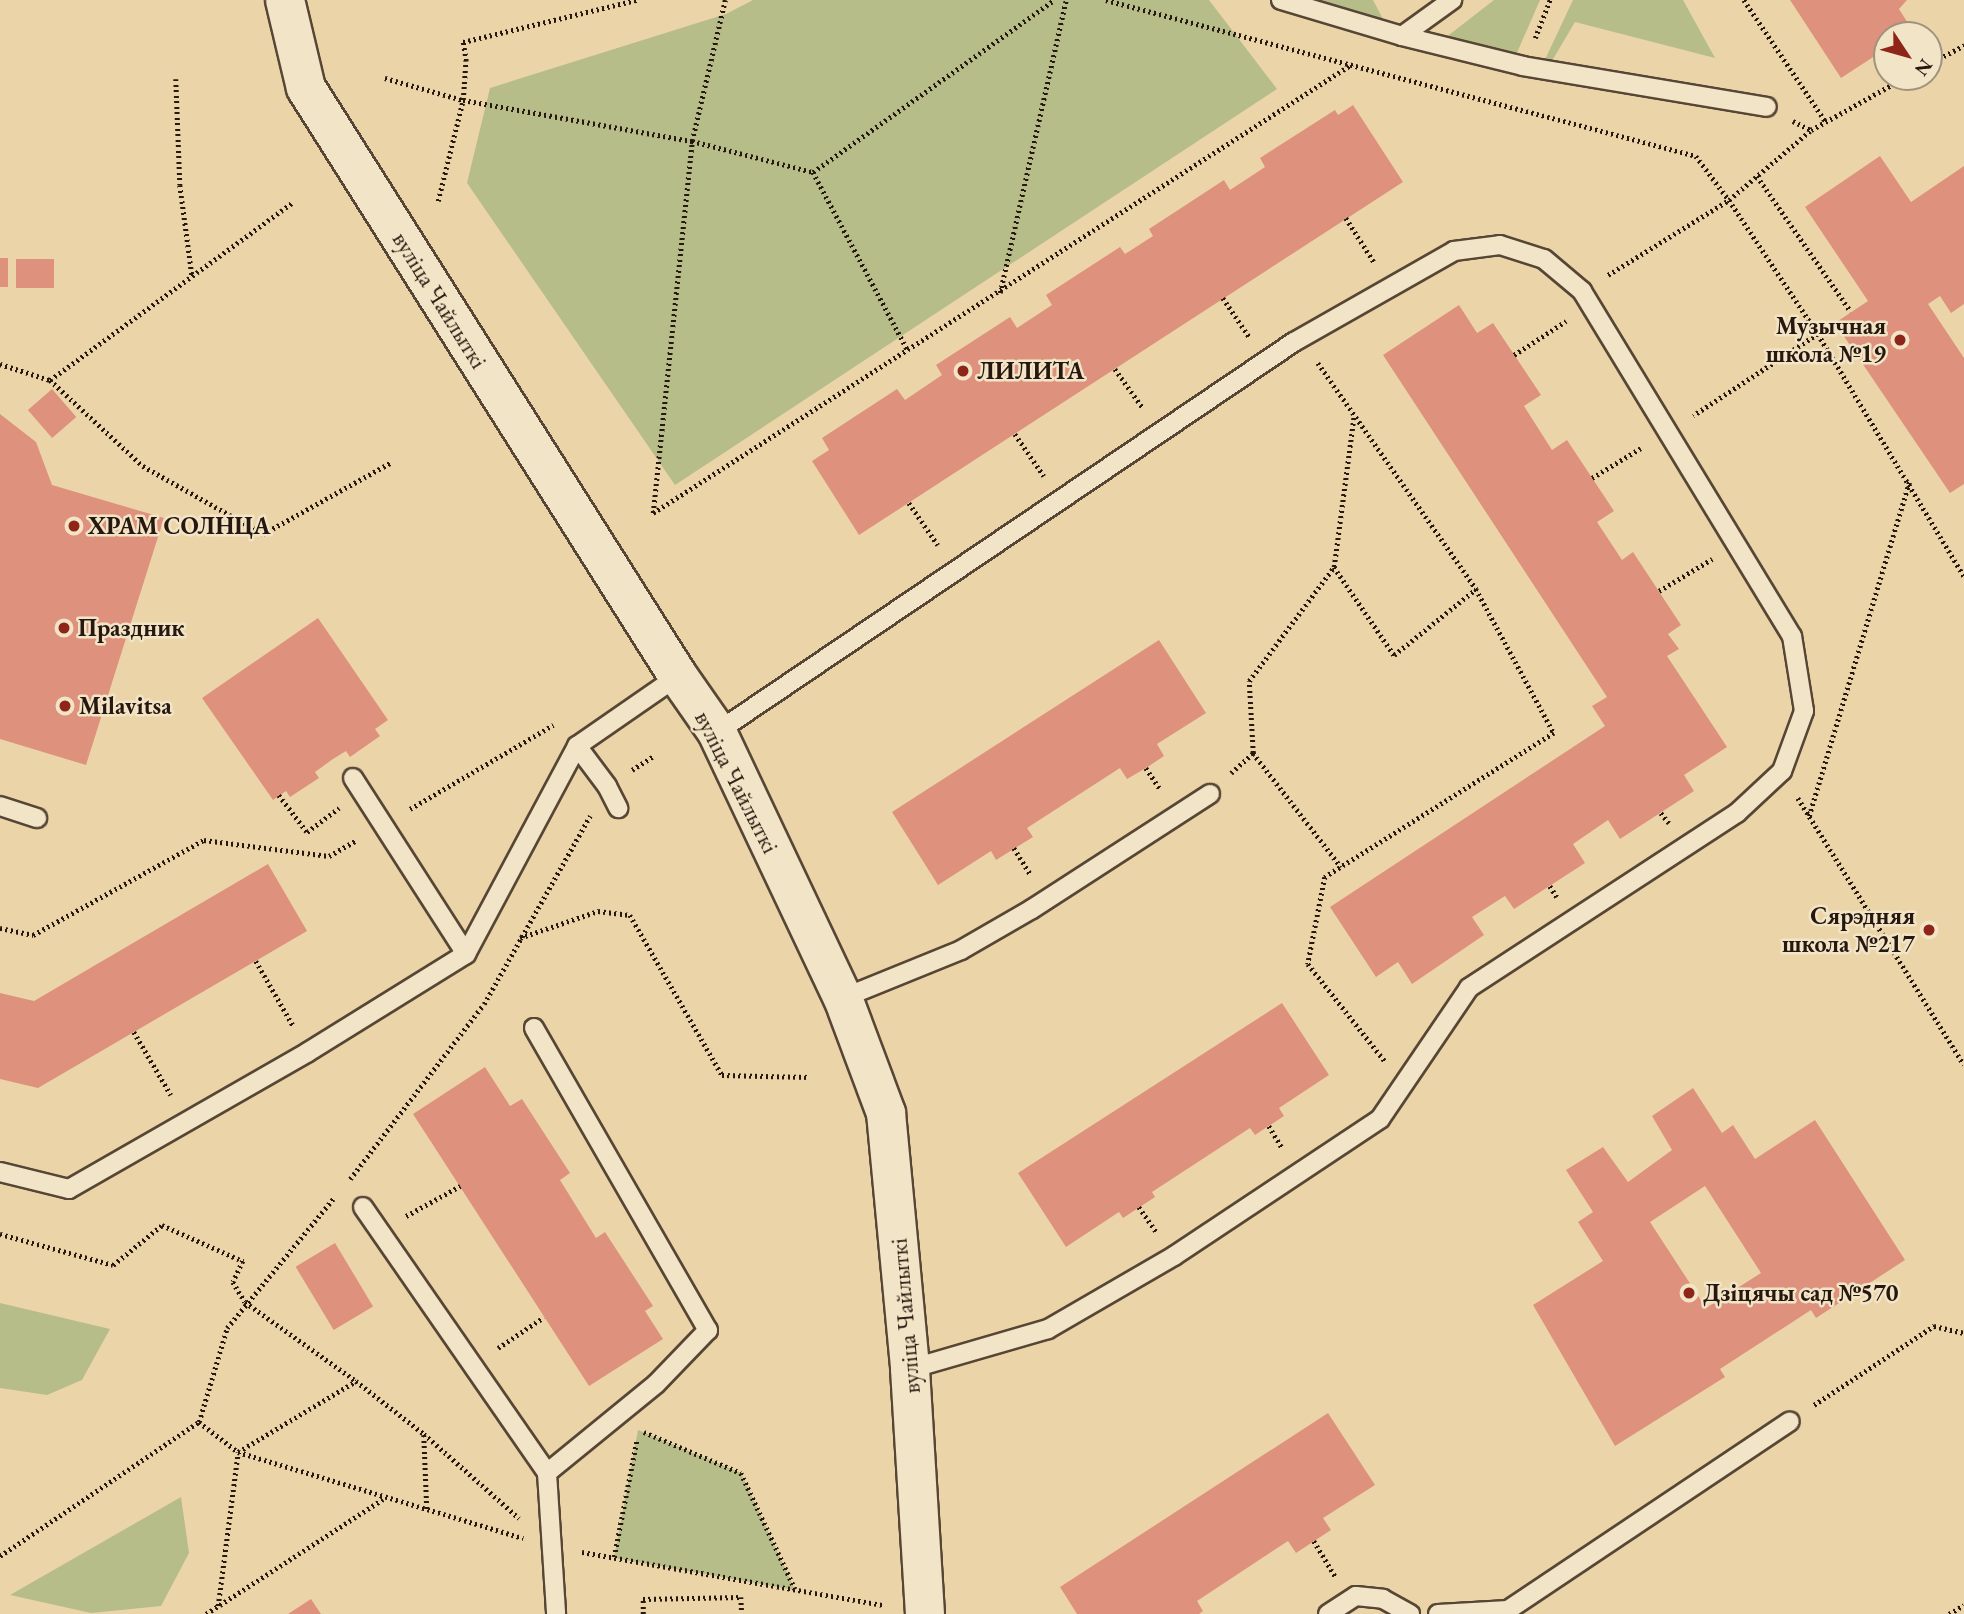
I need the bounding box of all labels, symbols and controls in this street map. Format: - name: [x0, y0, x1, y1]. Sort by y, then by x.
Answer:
- north arrow: [1873, 21, 1943, 91]
- text: N: [1909, 54, 1938, 81]
- street label: вуліца Чайлыткі: [387, 226, 493, 374]
- place label: Музычная школа №19: [1766, 312, 1886, 368]
- marker: Музычная школа №19: [1892, 332, 1908, 348]
- place label: ЛИЛИТА: [977, 357, 1084, 385]
- marker: ЛИЛИТА: [955, 363, 971, 379]
- place label: ХРАМ СОЛНЦА: [88, 512, 270, 540]
- marker: ХРАМ СОЛНЦА: [66, 518, 82, 534]
- place label: Праздник: [78, 614, 185, 642]
- marker: Праздник: [56, 620, 72, 636]
- place label: Milavitsa: [79, 692, 172, 720]
- marker: Milavitsa: [57, 698, 73, 714]
- street label: вуліца Чайлыткі: [689, 706, 785, 858]
- place label: Сярэдняя школа №217: [1782, 902, 1915, 958]
- marker: Сярэдняя школа №217: [1921, 922, 1937, 938]
- street label: вуліца Чайлыткі: [884, 1237, 926, 1395]
- place label: Дзіцячы сад №570: [1703, 1279, 1899, 1307]
- marker: Дзіцячы сад №570: [1681, 1285, 1697, 1301]

